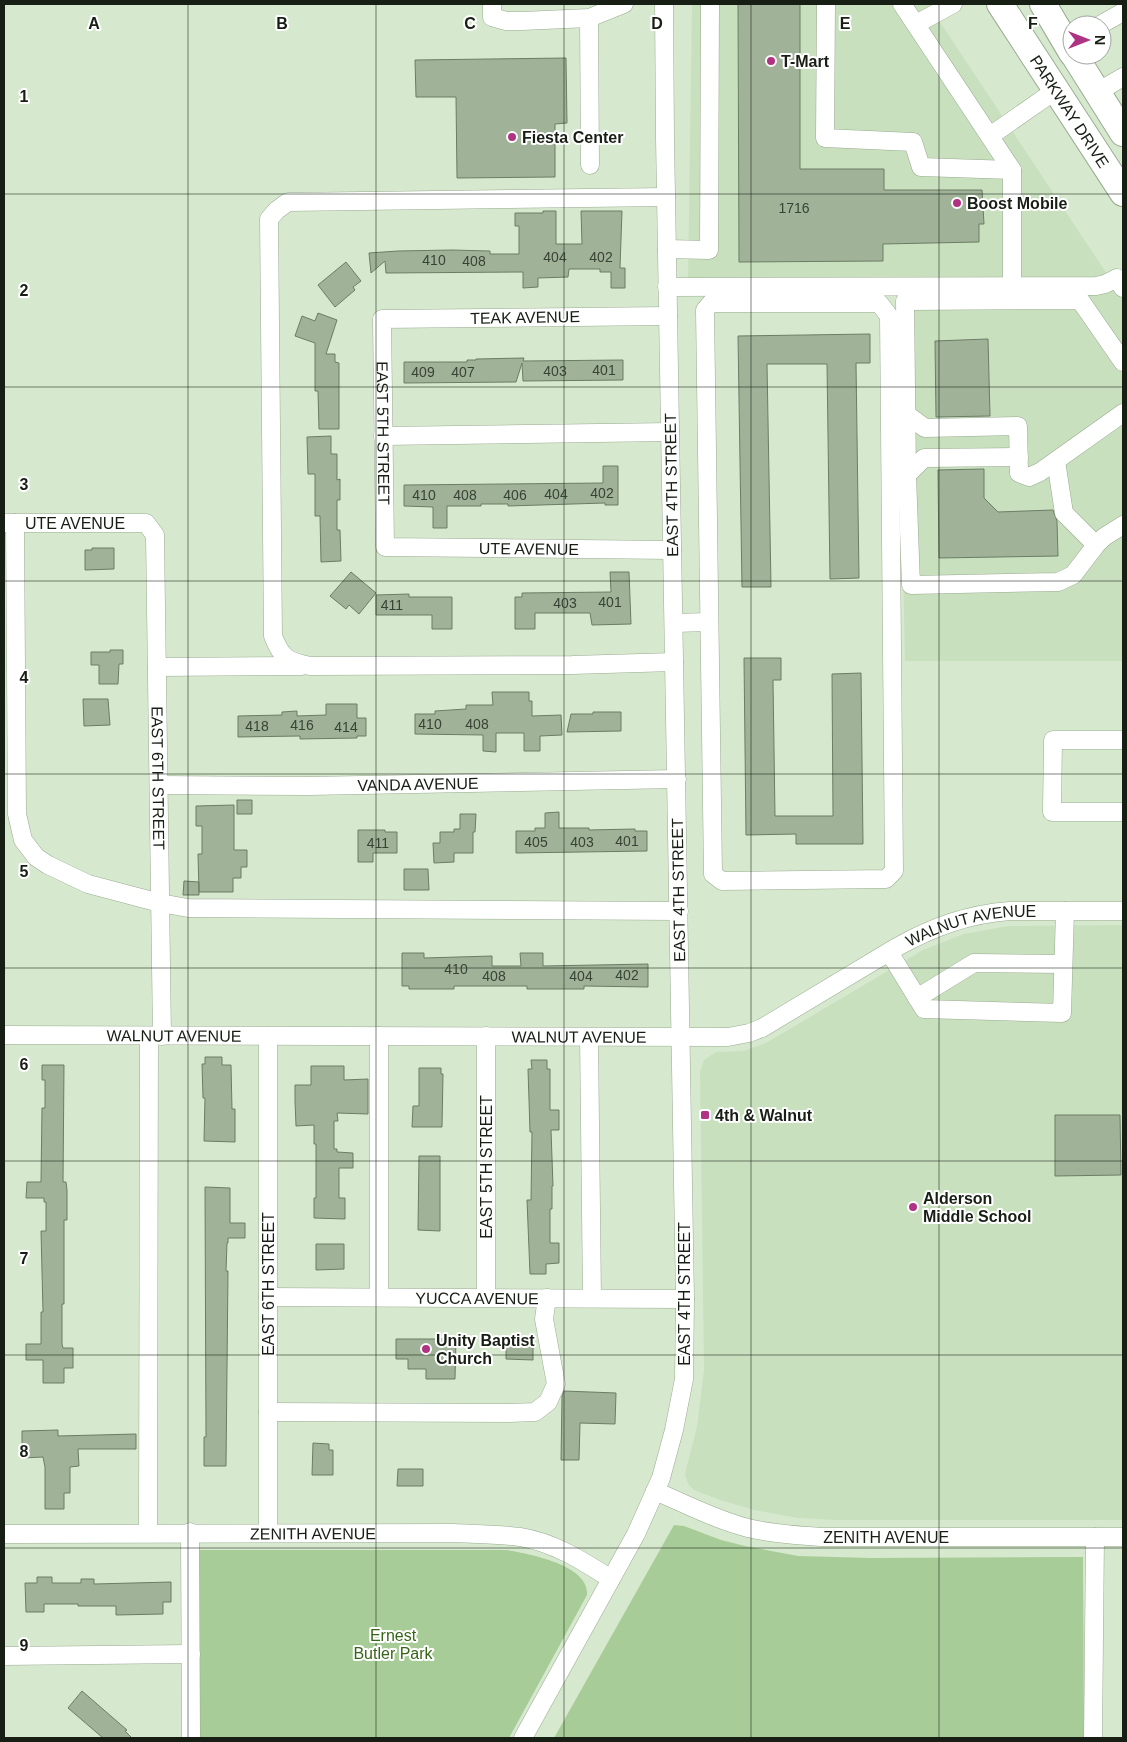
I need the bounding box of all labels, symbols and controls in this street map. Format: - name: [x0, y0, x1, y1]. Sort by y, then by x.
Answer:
- text: A: [88, 15, 100, 32]
- text: B: [276, 15, 288, 32]
- text: C: [464, 15, 476, 32]
- text: D: [651, 15, 663, 32]
- text: E: [840, 15, 851, 32]
- text: F: [1028, 15, 1038, 32]
- north arrow: [1062, 15, 1112, 65]
- text: N: [1092, 35, 1108, 45]
- street label: PARKWAY DRIVE: [1027, 52, 1112, 171]
- place label: T-Mart: [781, 53, 830, 70]
- marker: T-Mart: [765, 55, 777, 67]
- text: 1: [20, 88, 29, 105]
- place label: Fiesta Center: [522, 129, 623, 146]
- marker: Fiesta Center: [506, 131, 518, 143]
- place label: Boost Mobile: [967, 195, 1068, 212]
- marker: Boost Mobile: [951, 197, 963, 209]
- house number: 1716: [778, 200, 810, 216]
- house number: 404: [543, 249, 567, 265]
- house number: 402: [589, 249, 613, 265]
- house number: 410: [422, 252, 446, 268]
- house number: 408: [462, 253, 486, 269]
- text: 2: [20, 282, 29, 299]
- street label: TEAK AVENUE: [470, 308, 580, 327]
- street label: EAST 5TH STREET: [374, 361, 392, 505]
- house number: 401: [592, 362, 616, 378]
- house number: 403: [543, 363, 567, 379]
- house number: 409: [411, 364, 435, 380]
- house number: 407: [451, 364, 475, 380]
- street label: EAST 4TH STREET: [662, 413, 681, 557]
- text: 3: [20, 476, 29, 493]
- house number: 402: [590, 485, 614, 501]
- house number: 404: [544, 486, 568, 502]
- house number: 410: [412, 487, 436, 503]
- house number: 408: [453, 487, 477, 503]
- house number: 406: [503, 487, 527, 503]
- street label: UTE AVENUE: [25, 515, 125, 532]
- street label: UTE AVENUE: [479, 540, 579, 558]
- house number: 401: [598, 594, 622, 610]
- house number: 403: [553, 595, 577, 611]
- house number: 411: [381, 597, 403, 613]
- text: 4: [20, 669, 29, 686]
- street label: EAST 6TH STREET: [148, 706, 167, 850]
- house number: 410: [418, 716, 442, 732]
- house number: 408: [465, 716, 489, 732]
- house number: 416: [290, 717, 314, 733]
- house number: 418: [245, 718, 269, 734]
- house number: 414: [334, 719, 358, 735]
- street label: VANDA AVENUE: [357, 775, 479, 794]
- street label: EAST 4TH STREET: [669, 818, 688, 962]
- house number: 401: [615, 833, 639, 849]
- house number: 405: [524, 834, 548, 850]
- house number: 403: [570, 834, 594, 850]
- house number: 411: [367, 835, 389, 851]
- text: 5: [20, 863, 29, 880]
- street label: WALNUT AVENUE: [903, 903, 1036, 950]
- house number: 410: [444, 961, 468, 977]
- house number: 402: [615, 967, 639, 983]
- house number: 408: [482, 968, 506, 984]
- house number: 404: [569, 968, 593, 984]
- street label: WALNUT AVENUE: [107, 1027, 241, 1045]
- street label: WALNUT AVENUE: [512, 1028, 646, 1046]
- text: 6: [20, 1056, 29, 1073]
- street label: EAST 5TH STREET: [478, 1095, 495, 1239]
- place label: 4th & Walnut: [715, 1107, 813, 1124]
- marker: 4th & Walnut: [699, 1109, 711, 1121]
- place label: Alderson Middle School: [923, 1190, 1031, 1225]
- marker: Alderson Middle School: [907, 1201, 919, 1213]
- street label: EAST 6TH STREET: [260, 1212, 277, 1356]
- street label: EAST 4TH STREET: [676, 1222, 693, 1366]
- text: 7: [20, 1250, 29, 1267]
- street label: YUCCA AVENUE: [415, 1290, 539, 1307]
- place label: Unity Baptist Church: [436, 1332, 535, 1367]
- marker: Unity Baptist Church: [420, 1343, 432, 1355]
- text: 8: [20, 1443, 29, 1460]
- street label: ZENITH AVENUE: [250, 1525, 376, 1542]
- street label: ZENITH AVENUE: [823, 1529, 949, 1546]
- park label: Ernest Butler Park: [353, 1627, 434, 1662]
- text: 9: [20, 1637, 29, 1654]

